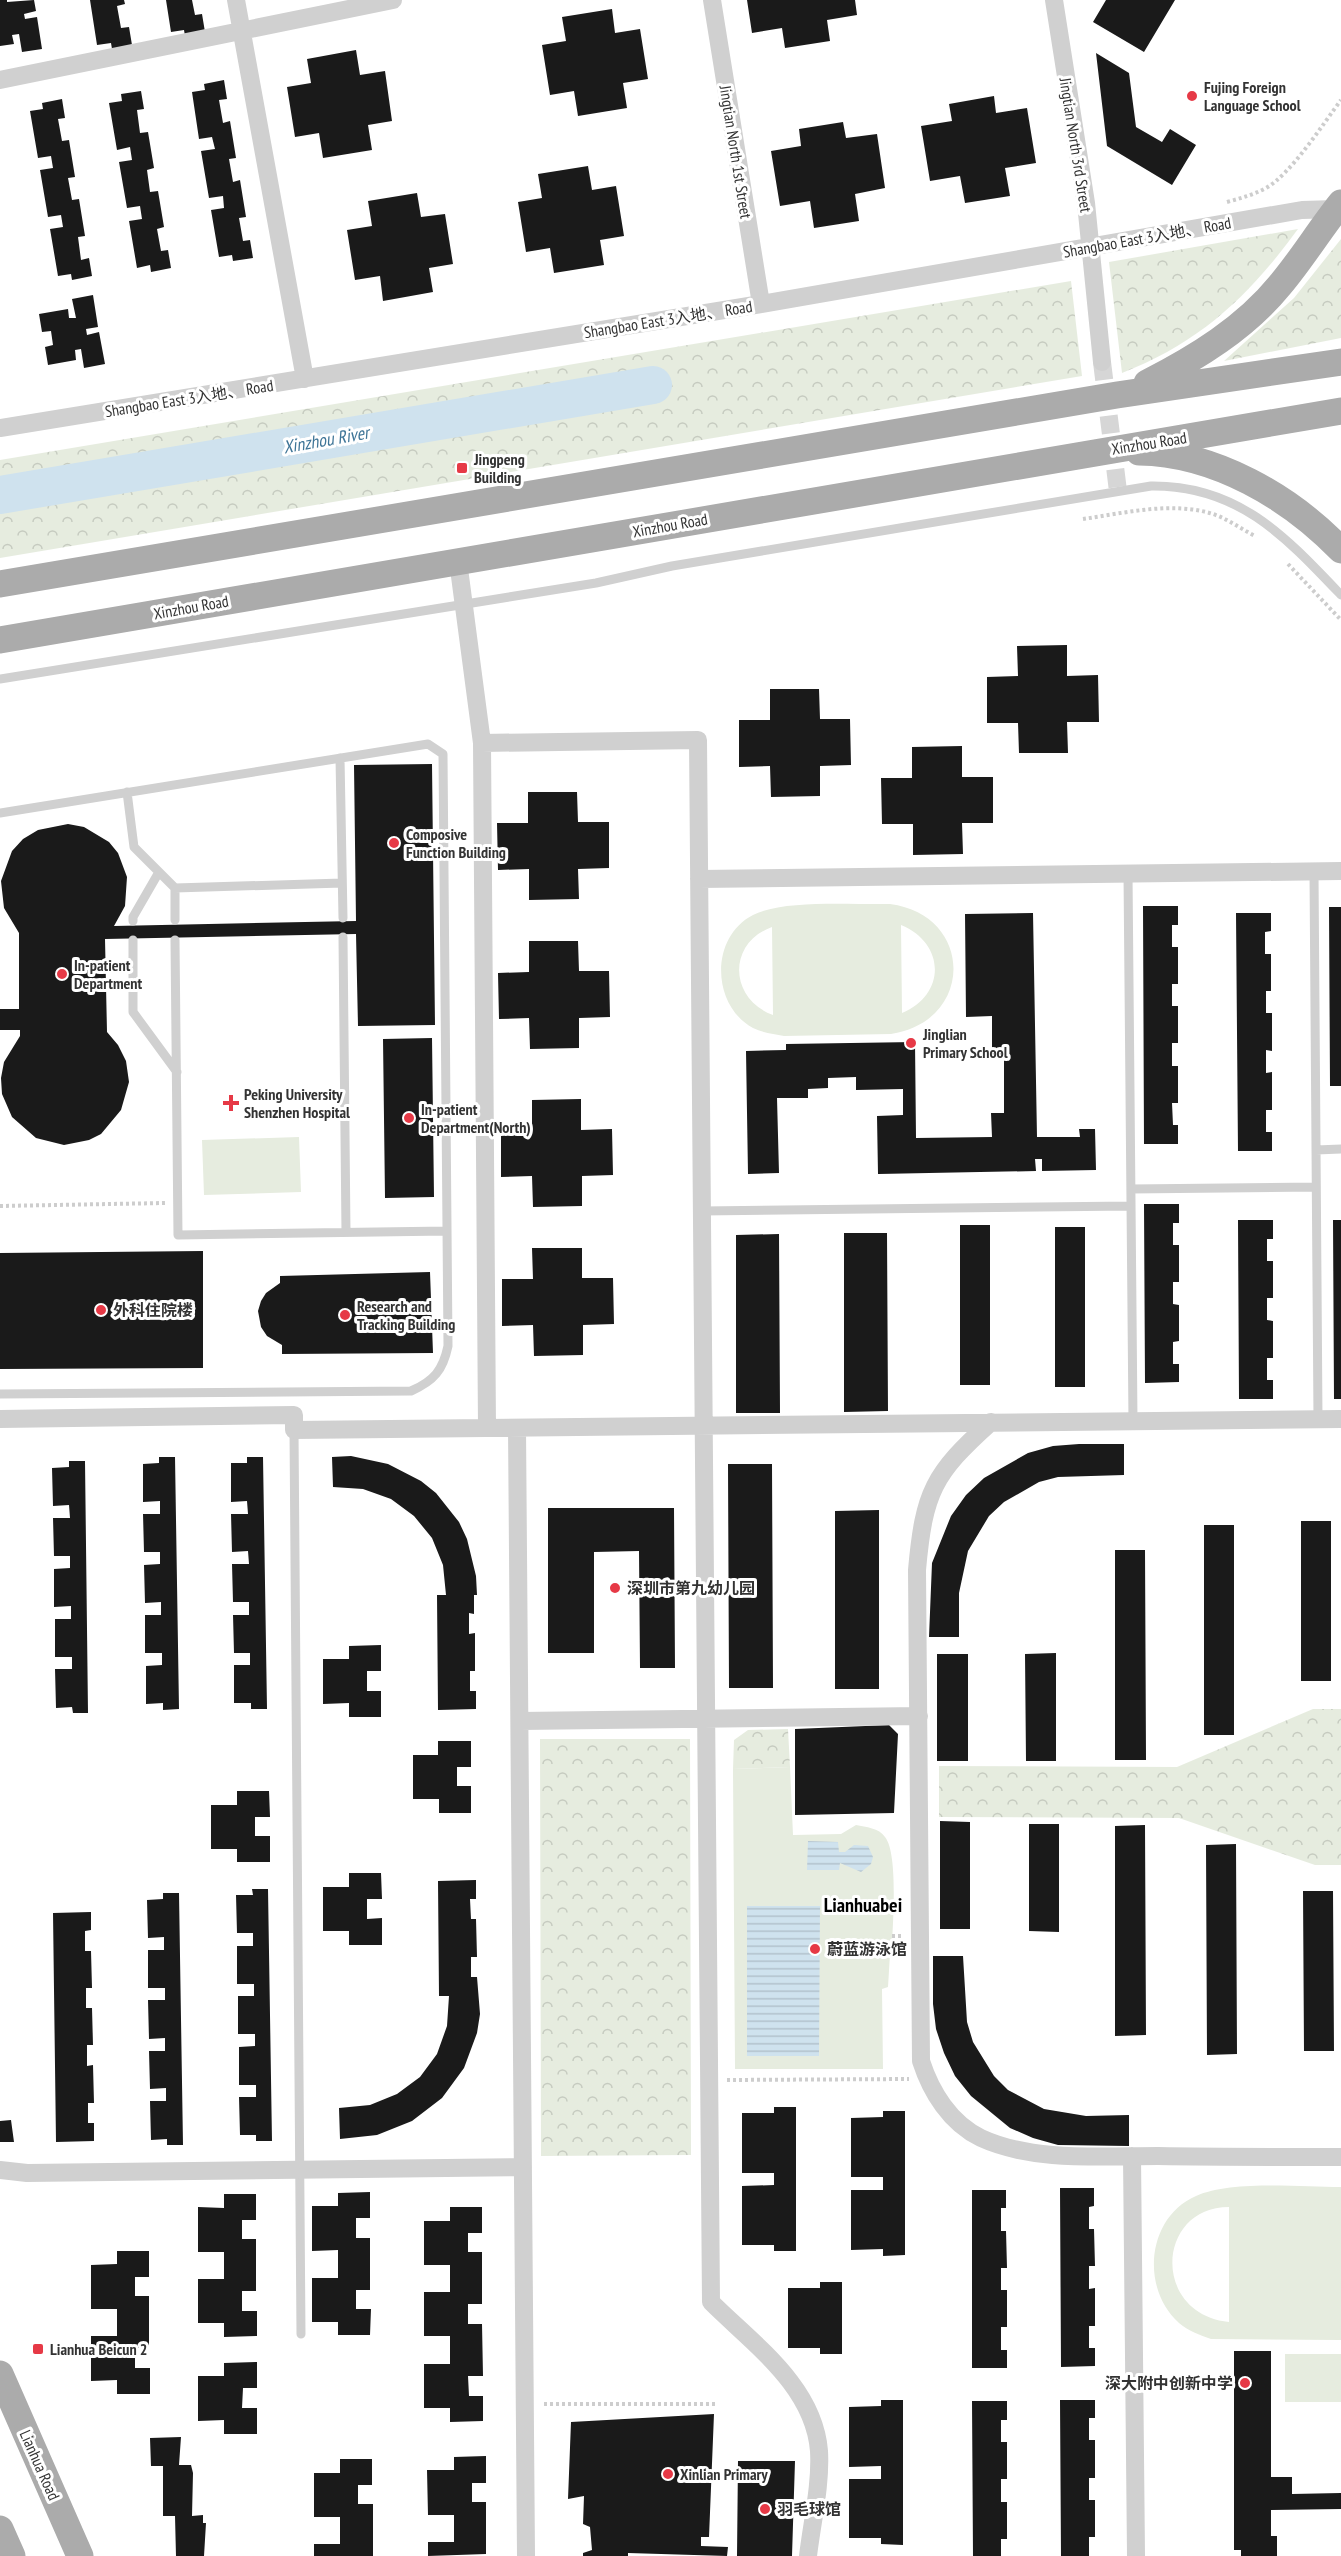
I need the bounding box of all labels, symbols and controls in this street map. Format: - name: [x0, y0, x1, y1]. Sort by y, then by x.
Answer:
- street label: Jingtian North 3rd Street: [1055, 75, 1097, 214]
- place label: Fujing Foreign Language School: [1204, 77, 1301, 115]
- street label: Jingtian North 1st Street: [715, 83, 756, 221]
- marker: Fujing Foreign Language School: [1185, 89, 1199, 103]
- street label: Shangbao East 3入地、 Road: [1061, 212, 1233, 262]
- street label: Shangbao East 3入地、 Road: [582, 296, 754, 342]
- street label: Shangbao East 3入地、 Road: [103, 375, 275, 421]
- water label: Xinzhou River: [281, 420, 374, 458]
- street label: Xinzhou Road: [1110, 427, 1188, 459]
- place label: Jingpeng Building: [473, 449, 525, 487]
- marker: Jingpeng Building: [455, 461, 469, 475]
- street label: Xinzhou Road: [631, 509, 709, 541]
- street label: Xinzhou Road: [152, 591, 230, 623]
- place label: Composive Function Building: [406, 824, 506, 862]
- marker: Composive Function Building: [387, 836, 401, 850]
- place label: In-patient Department: [74, 955, 143, 993]
- marker: In-patient Department: [55, 967, 69, 981]
- place label: Jinglian Primary School: [922, 1024, 1008, 1062]
- marker: Jinglian Primary School: [904, 1036, 918, 1050]
- place label: Peking University Shenzhen Hospital: [244, 1084, 350, 1122]
- marker: Peking University Shenzhen Hospital: [222, 1094, 240, 1112]
- place label: In-patient Department(North): [421, 1099, 531, 1137]
- marker: In-patient Department(North): [402, 1111, 416, 1125]
- place label: Research and Tracking Building: [357, 1296, 455, 1334]
- place label: 外科住院楼: [113, 1300, 193, 1320]
- marker: 外科住院楼: [94, 1303, 108, 1317]
- marker: Research and Tracking Building: [338, 1308, 352, 1322]
- place label: 深圳市第九幼儿园: [627, 1578, 755, 1598]
- marker: 深圳市第九幼儿园: [608, 1581, 622, 1595]
- district label: Lianhuabei: [824, 1892, 902, 1918]
- place label: 蔚蓝游泳馆: [827, 1939, 907, 1959]
- marker: 蔚蓝游泳馆: [808, 1942, 822, 1956]
- place label: Lianhua Beicun 2: [50, 2339, 148, 2359]
- marker: Lianhua Beicun 2: [31, 2342, 45, 2356]
- place label: 深大附中创新中学: [1105, 2373, 1233, 2393]
- marker: 深大附中创新中学: [1238, 2376, 1252, 2390]
- street label: Lianhua Road: [16, 2427, 64, 2503]
- place label: Xinlian Primary: [680, 2464, 768, 2484]
- marker: Xinlian Primary: [661, 2467, 675, 2481]
- place label: 羽毛球馆: [777, 2499, 841, 2519]
- marker: 羽毛球馆: [758, 2502, 772, 2516]

